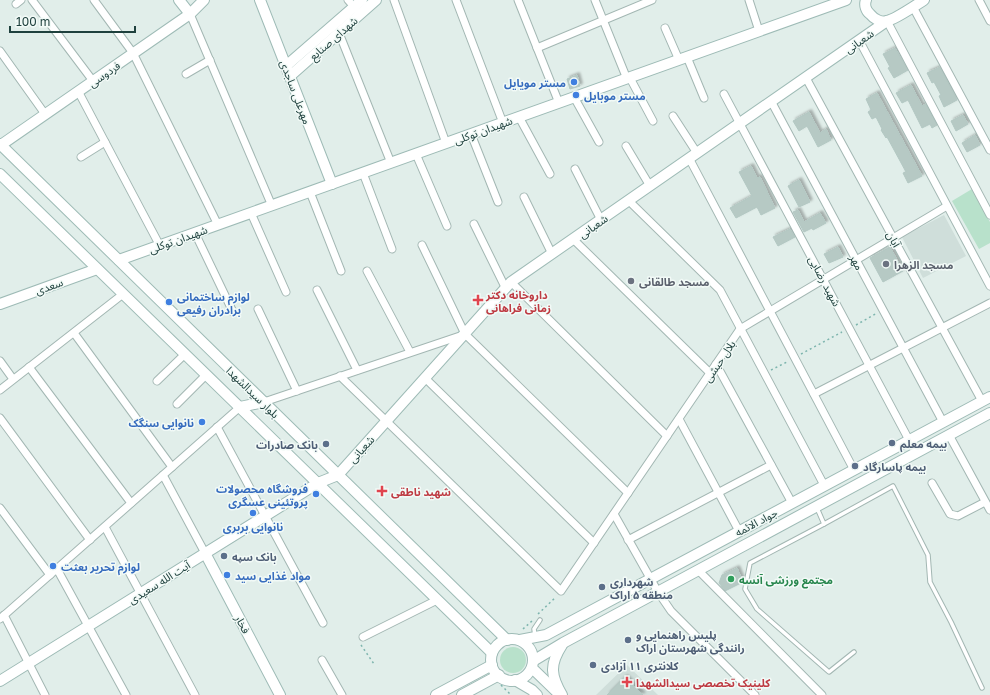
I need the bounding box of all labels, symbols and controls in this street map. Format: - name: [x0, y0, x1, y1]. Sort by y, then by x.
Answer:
- scale bar: [10, 8, 135, 34]
- street label: شهدای صنایع: [306, 13, 361, 64]
- text: 100 m: [16, 14, 50, 29]
- street label: شعبانی: [842, 26, 877, 56]
- street label: فردوسی: [86, 58, 123, 90]
- street label: مهرعلی ساجدی: [277, 58, 314, 126]
- place label: مستر مویایل: [504, 76, 566, 90]
- marker: مستر مویایل: [569, 77, 579, 87]
- place label: مستر موبایل: [584, 89, 646, 103]
- marker: مستر موبایل: [571, 90, 581, 100]
- street label: شهیدان توکلی: [452, 113, 515, 148]
- street label: شعبانی: [576, 211, 611, 241]
- street label: شهیدان توکلی: [147, 222, 210, 257]
- street label: آبان: [883, 229, 904, 250]
- street label: مهر: [846, 251, 867, 273]
- street label: شهید رضایی: [805, 254, 844, 309]
- place label: مسجد الزهرا: [894, 258, 953, 272]
- marker: مسجد الزهرا: [881, 259, 891, 269]
- street label: سعدی: [33, 275, 65, 298]
- place label: مسجد طالقانی: [639, 275, 709, 289]
- marker: مسجد طالقانی: [626, 276, 636, 286]
- place label: داروخانه دکتر زمانی فراهانی: [485, 288, 551, 315]
- place label: لوازم ساختمانی برادران رفیعی: [177, 290, 250, 317]
- marker: داروخانه دکتر زمانی فراهانی: [473, 295, 483, 305]
- marker: لوازم ساختمانی برادران رفیعی: [164, 297, 174, 307]
- street label: بلال حبشی: [700, 338, 739, 385]
- street label: بلوار سیدالشهدا: [223, 364, 282, 421]
- place label: نانوایی سنگک: [129, 416, 194, 430]
- marker: نانوایی سنگک: [197, 417, 207, 427]
- street label: شعبانی: [345, 432, 378, 466]
- place label: بیمه معلم: [900, 437, 947, 453]
- place label: بانک صادرات: [256, 438, 318, 452]
- marker: بیمه معلم: [887, 438, 897, 448]
- marker: بانک صادرات: [321, 439, 331, 449]
- place label: بیمه پاسارگاد: [863, 460, 926, 474]
- marker: بیمه پاسارگاد: [850, 461, 860, 471]
- place label: فروشگاه محصولات پروتئینی عسگری: [216, 482, 308, 509]
- marker: شهید ناطقی: [376, 485, 388, 497]
- place label: شهید ناطقی: [391, 485, 451, 499]
- marker: فروشگاه محصولات پروتئینی عسگری: [311, 489, 321, 499]
- street label: جواد الائمه: [733, 505, 780, 539]
- marker: نانوایی بربری: [248, 508, 258, 518]
- place label: نانوایی بربری: [223, 520, 283, 534]
- place label: بانک سپه: [232, 550, 277, 564]
- marker: بانک سپه: [219, 551, 229, 561]
- street label: آیت الله سعیدی: [126, 557, 193, 607]
- place label: لوازم تحریر بعثت: [61, 560, 140, 576]
- marker: لوازم تحریر بعثت: [48, 561, 58, 571]
- place label: مواد غذایی سید: [235, 569, 311, 583]
- marker: مواد غذایی سید: [222, 570, 232, 580]
- place label: مجتمع ورزشی آنسه: [739, 573, 833, 589]
- marker: مجتمع ورزشی آنسه: [726, 574, 736, 584]
- place label: شهرداری منطقه ۵ اراک: [610, 575, 673, 602]
- marker: شهرداری منطقه ۵ اراک: [597, 582, 607, 592]
- street label: فخار: [231, 612, 253, 636]
- place label: پلیس راهنمایی و رانندگی شهرستان اراک: [636, 628, 745, 655]
- marker: پلیس راهنمایی و رانندگی شهرستان اراک: [623, 635, 633, 645]
- place label: کلانتری ۱۱ آزادی: [601, 659, 679, 673]
- marker: کلانتری ۱۱ آزادی: [588, 660, 598, 670]
- marker: کلینیک تخصصی سیدالشهدا: [621, 676, 633, 688]
- place label: کلینیک تخصصی سیدالشهدا: [636, 676, 771, 690]

